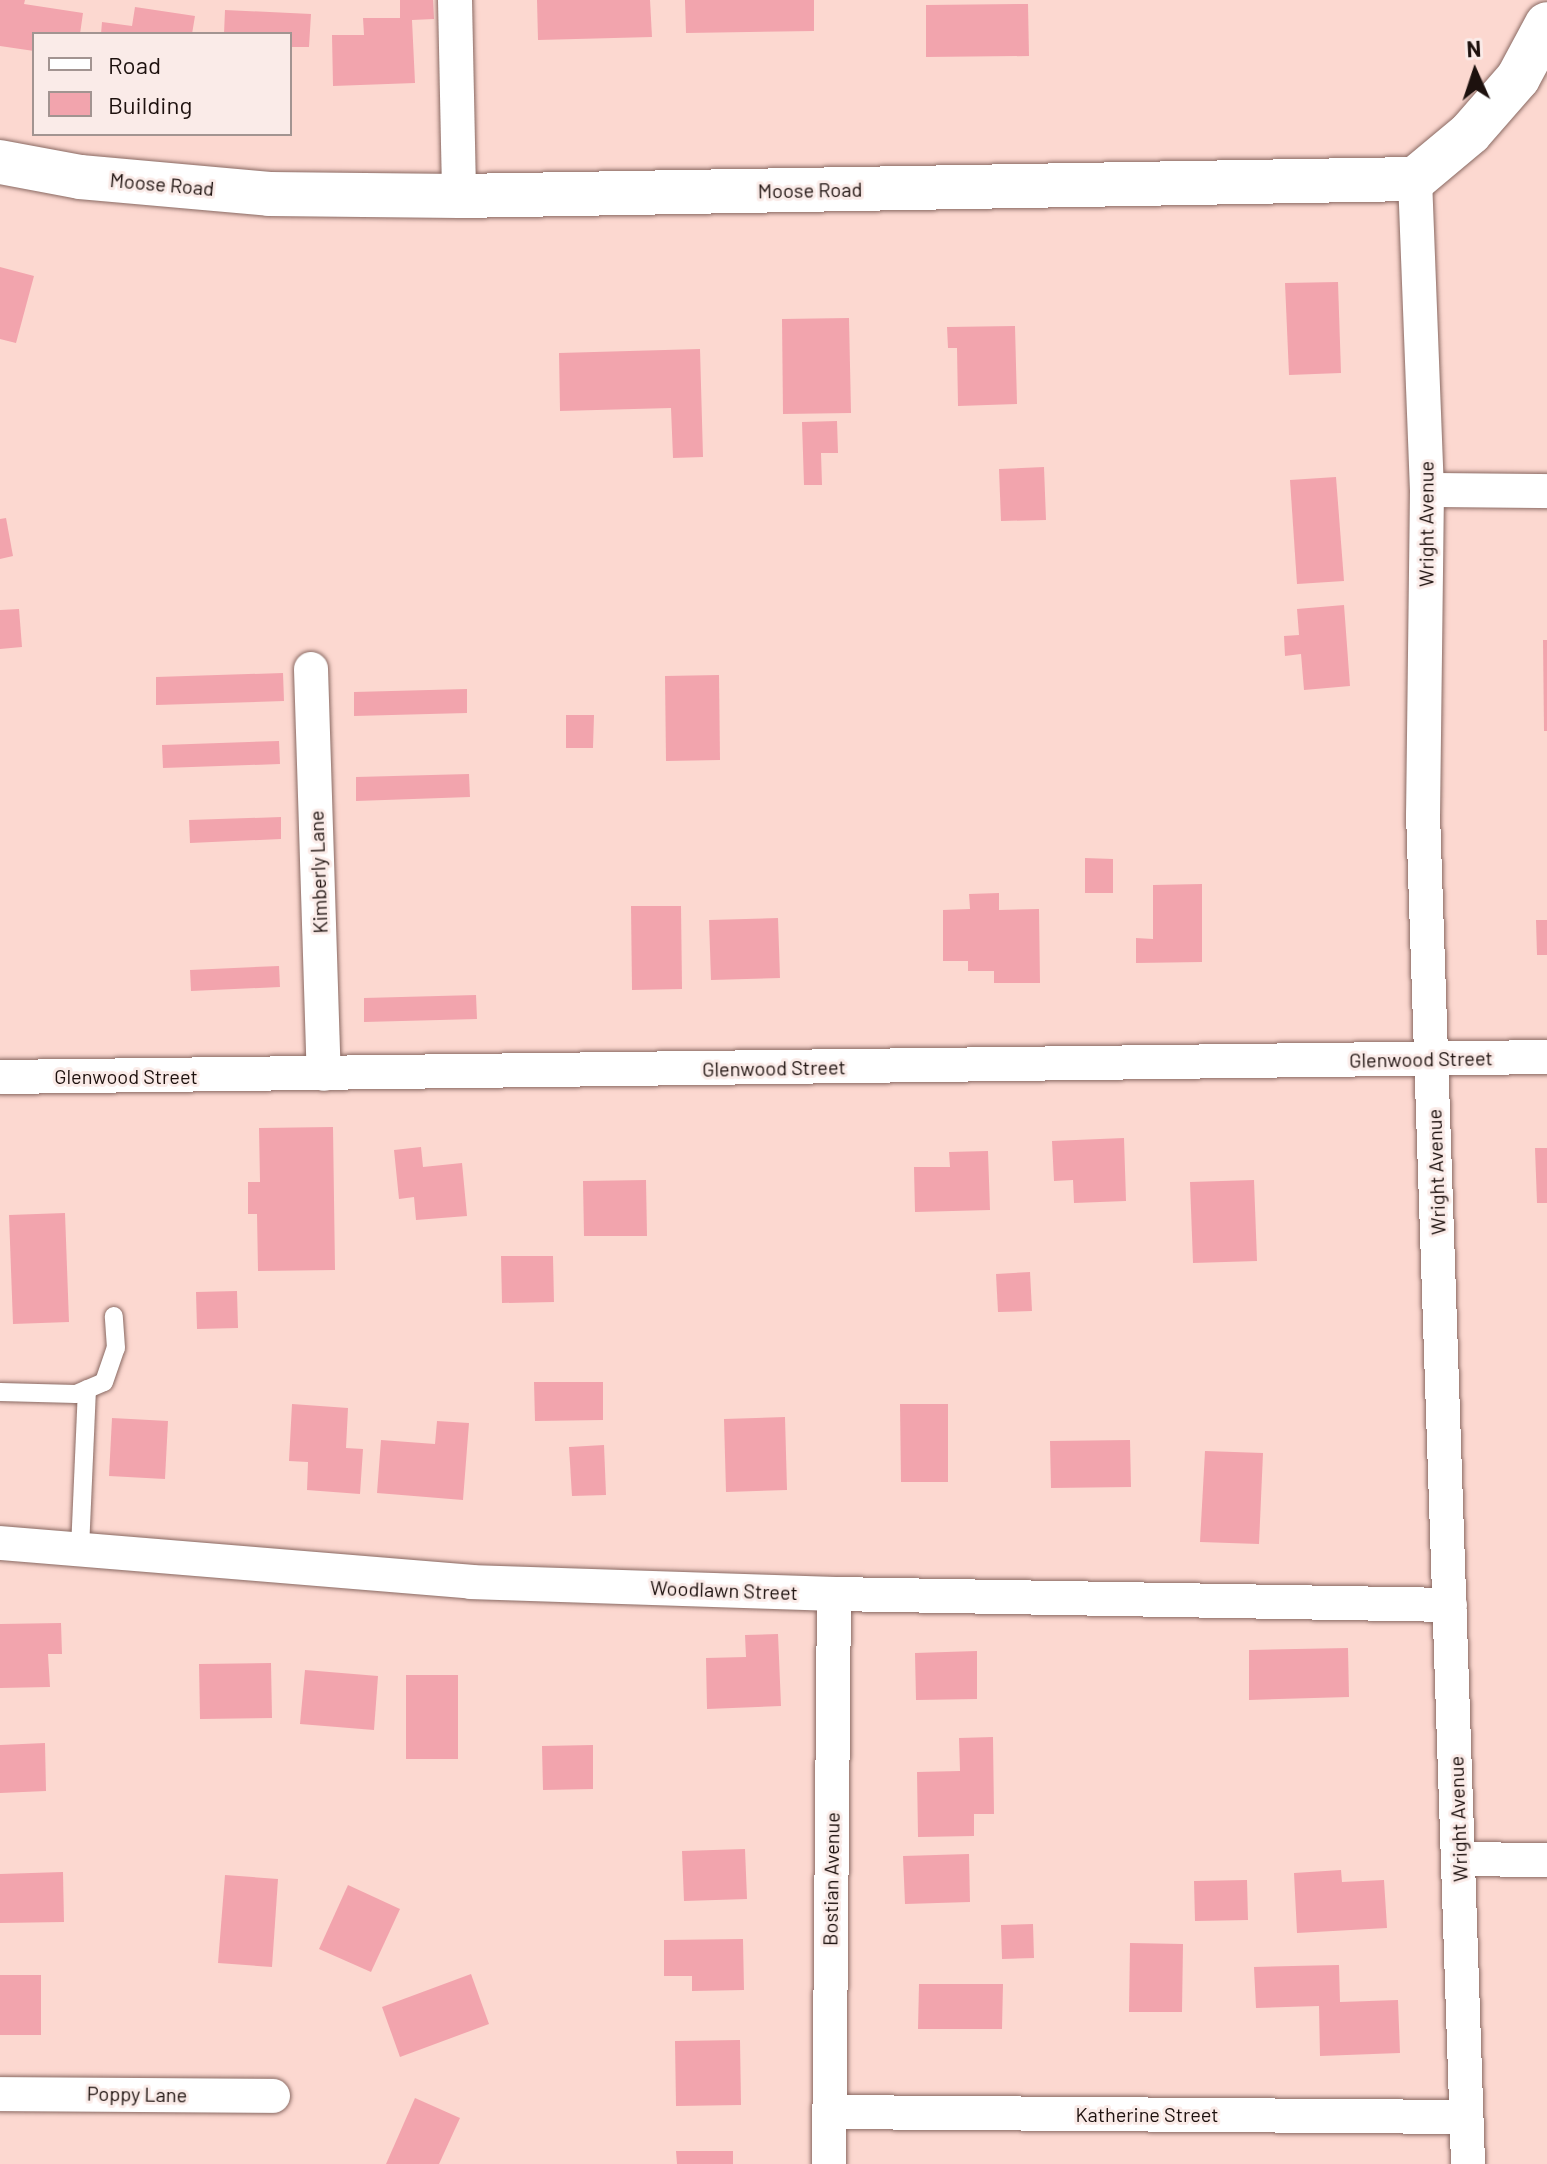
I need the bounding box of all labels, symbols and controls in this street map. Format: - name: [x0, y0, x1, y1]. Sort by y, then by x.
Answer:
- legend: [32, 32, 292, 136]
- north arrow: [1435, 32, 1515, 112]
- text: N: [1466, 35, 1482, 61]
- text: Road: [108, 50, 161, 79]
- text: Building: [108, 90, 192, 119]
- street label: Moose Road: [109, 167, 215, 201]
- street label: Moose Road: [757, 177, 863, 203]
- street label: Wright Avenue: [1414, 461, 1438, 587]
- street label: Kimberly Lane: [304, 810, 332, 934]
- street label: Glenwood Street: [1349, 1046, 1493, 1072]
- street label: Glenwood Street: [702, 1055, 846, 1081]
- street label: Glenwood Street: [54, 1064, 198, 1088]
- street label: Wright Avenue: [1422, 1109, 1450, 1235]
- street label: Woodlawn Street: [650, 1575, 798, 1605]
- street label: Wright Avenue: [1444, 1756, 1472, 1882]
- street label: Bostian Avenue: [818, 1812, 844, 1946]
- street label: Poppy Lane: [87, 2081, 187, 2107]
- street label: Katherine Street: [1075, 2102, 1219, 2126]

